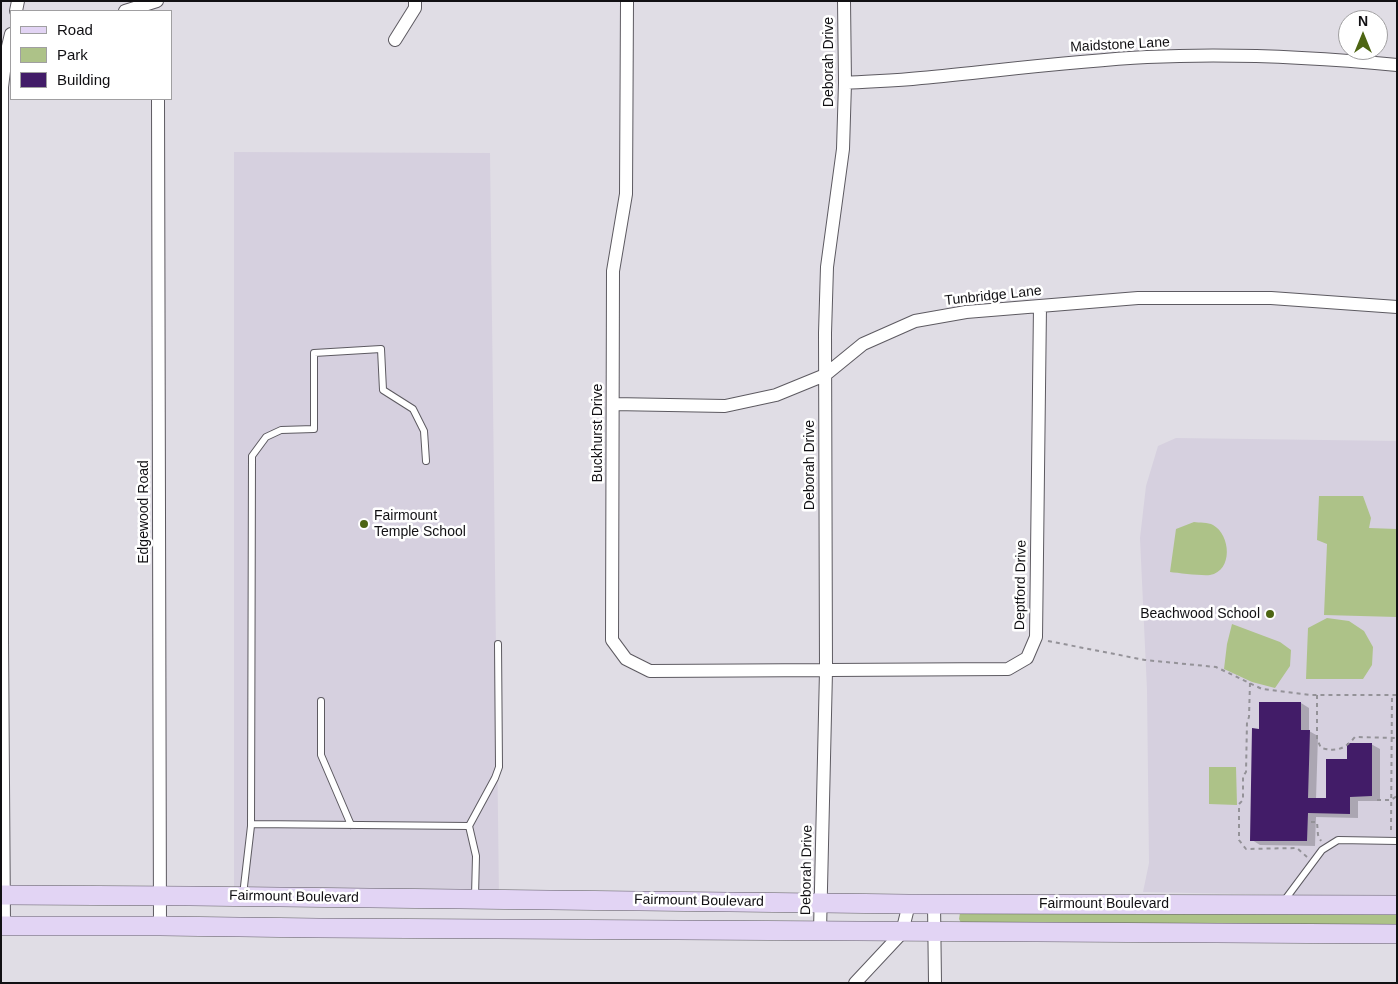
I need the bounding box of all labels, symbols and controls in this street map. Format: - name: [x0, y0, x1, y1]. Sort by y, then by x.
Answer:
- legend: [10, 10, 172, 100]
- north arrow: [1338, 10, 1388, 60]
- text: N: [1358, 13, 1368, 29]
- street label: Deborah Drive: [821, 17, 837, 107]
- text: Road: [57, 21, 93, 38]
- street label: Maidstone Lane: [1070, 34, 1170, 56]
- text: Park: [57, 46, 88, 63]
- text: Building: [57, 71, 110, 88]
- street label: Tunbridge Lane: [944, 283, 1042, 309]
- street label: Buckhurst Drive: [590, 384, 606, 482]
- street label: Deborah Drive: [802, 420, 818, 510]
- street label: Edgewood Road: [136, 460, 152, 564]
- place label: Fairmount Temple School: [374, 508, 466, 540]
- marker: Fairmount Temple School: [358, 518, 370, 530]
- street label: Deptford Drive: [1012, 540, 1030, 630]
- place label: Beachwood School: [1140, 606, 1260, 622]
- marker: Beachwood School: [1264, 608, 1276, 620]
- street label: Deborah Drive: [798, 825, 816, 915]
- street label: Fairmount Boulevard: [229, 887, 359, 907]
- street label: Fairmount Boulevard: [634, 891, 764, 911]
- street label: Fairmount Boulevard: [1039, 896, 1169, 912]

